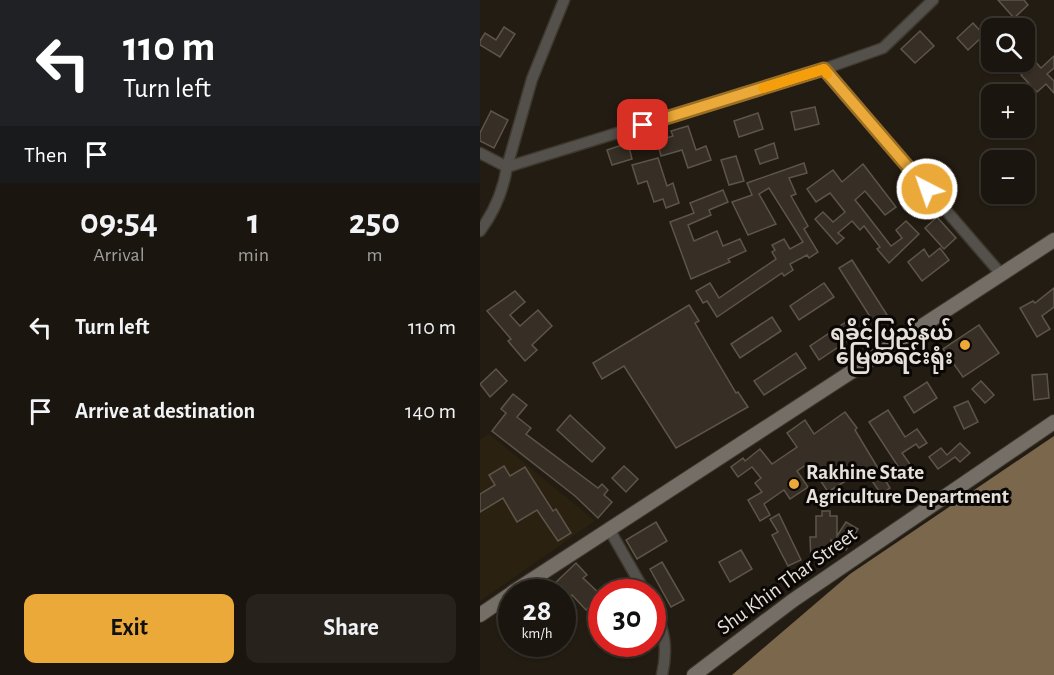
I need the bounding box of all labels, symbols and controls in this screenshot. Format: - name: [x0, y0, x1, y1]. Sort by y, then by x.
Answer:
- map controls: [981, 18, 1035, 204]
- button: search: [981, 18, 1035, 72]
- icon: left: [24, 24, 102, 102]
- text: 110 m: [123, 26, 215, 68]
- text: Turn left: [123, 75, 211, 102]
- button: +: [981, 84, 1035, 138]
- pin: [617, 99, 668, 150]
- icon: arrive: [626, 108, 659, 141]
- icon: arrive: [80, 138, 113, 171]
- text: Then: [24, 144, 68, 166]
- button: −: [981, 150, 1035, 204]
- position arrow: [895, 157, 959, 221]
- text: 09:54: [80, 204, 158, 240]
- text: 1: [247, 204, 260, 240]
- text: 250: [349, 204, 400, 240]
- text: Arrival: [93, 245, 145, 265]
- text: min: [238, 245, 269, 265]
- text: m: [366, 245, 382, 265]
- icon: left: [24, 311, 57, 344]
- text: Turn left: [75, 316, 149, 338]
- text: 110 m: [408, 316, 456, 338]
- place label: ရခိုင်ပြည်နယ် မြေစာရင်းရုံး: [830, 317, 953, 374]
- marker: ရခိုင်ပြည်နယ် မြေစာရင်းရုံး: [958, 338, 972, 352]
- icon: arrive: [24, 395, 57, 428]
- text: Arrive at destination: [75, 400, 255, 422]
- text: 140 m: [405, 400, 456, 422]
- place label: Rakhine State Agriculture Department: [806, 462, 1009, 507]
- marker: Rakhine State Agriculture Department: [787, 477, 801, 491]
- street label: Shu Khin Thar Street: [713, 523, 861, 639]
- speed limit sign: 30: [588, 579, 666, 657]
- button: Exit: [24, 594, 234, 663]
- button: Share: [246, 594, 456, 663]
- text: 28: [523, 596, 551, 626]
- text: km/h: [522, 626, 552, 641]

